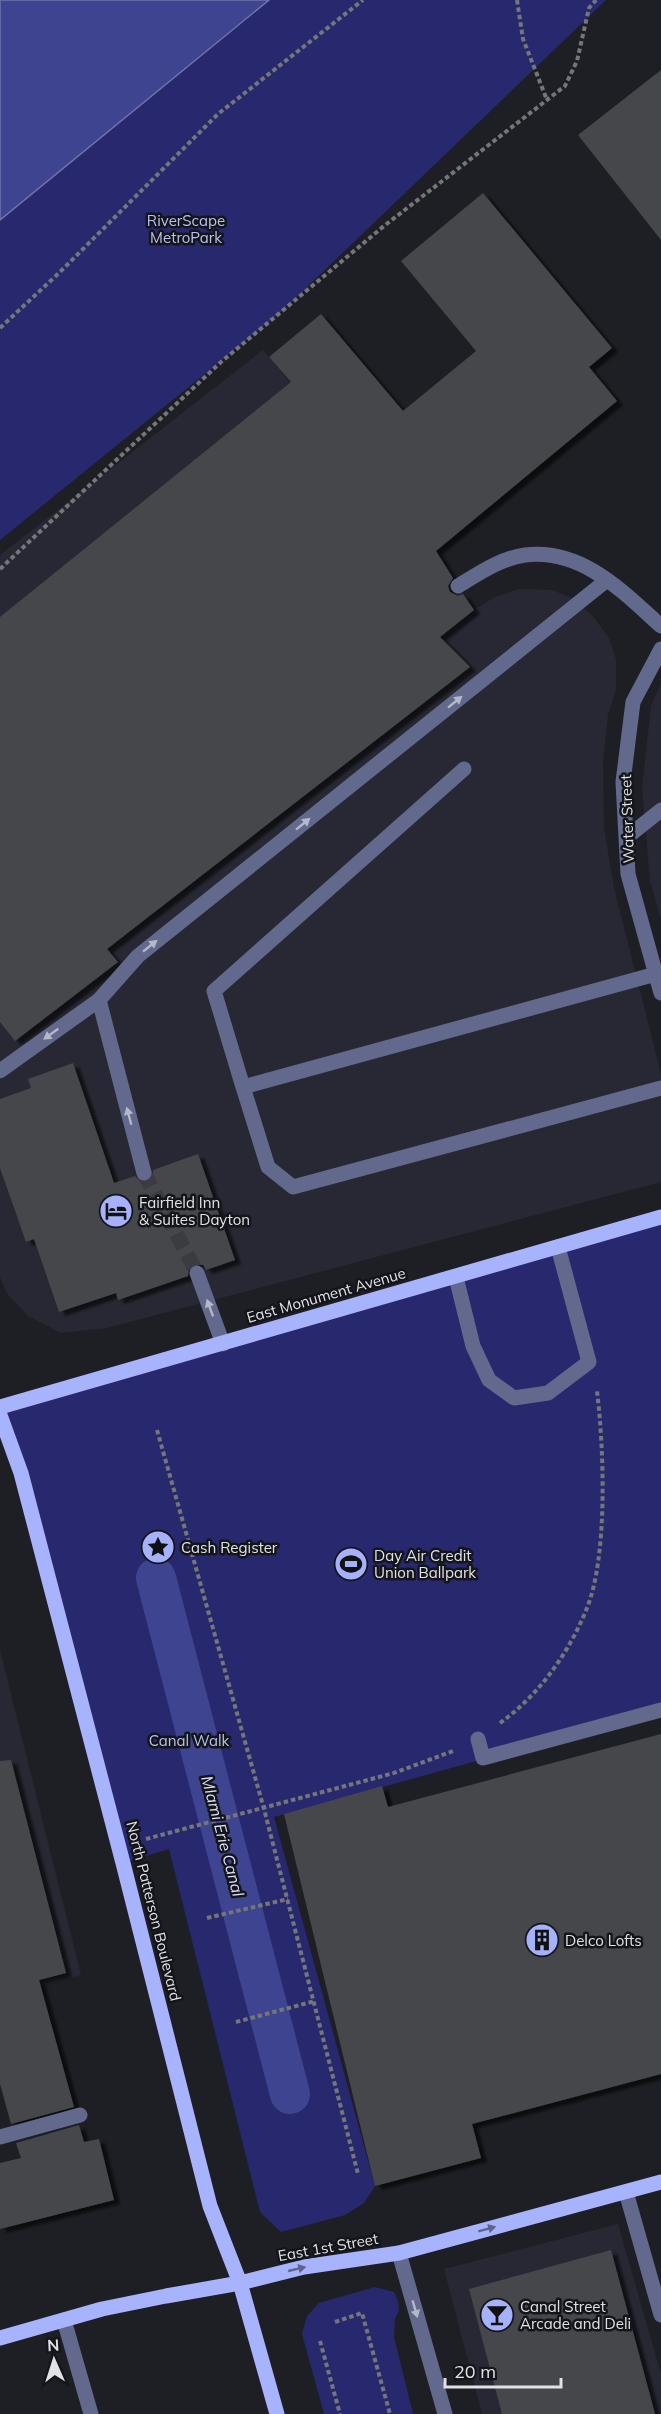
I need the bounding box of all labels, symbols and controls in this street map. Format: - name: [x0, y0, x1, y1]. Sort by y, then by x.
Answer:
- park label: RiverScape MetroPark: [147, 211, 225, 247]
- one-way arrow: [447, 696, 463, 709]
- street label: Water Street: [616, 774, 638, 864]
- one-way arrow: [295, 819, 310, 831]
- one-way arrow: [143, 941, 158, 953]
- one-way arrow: [44, 1028, 60, 1040]
- one-way arrow: [123, 1107, 133, 1126]
- hotel icon: Fairfield Inn & Suites Dayton: [98, 1193, 134, 1229]
- place label: Fairfield Inn & Suites Dayton: [139, 1193, 250, 1229]
- street label: East Monument Avenue: [244, 1263, 408, 1327]
- one-way arrow: [204, 1299, 214, 1317]
- place icon: Cash Register: [140, 1529, 176, 1565]
- place label: Cash Register: [181, 1538, 278, 1557]
- sports icon: Day Air Credit Union Ballpark: [333, 1546, 369, 1582]
- place label: Day Air Credit Union Ballpark: [374, 1546, 476, 1582]
- park label: Canal Walk: [149, 1731, 229, 1750]
- water label: MIami Erie Canal: [197, 1773, 249, 1899]
- street label: North Patterson Boulevard: [122, 1819, 186, 2003]
- building icon: Delco Lofts: [524, 1922, 560, 1958]
- place label: Delco Lofts: [565, 1931, 642, 1950]
- one-way arrow: [479, 2224, 497, 2233]
- street label: East 1st Street: [276, 2229, 380, 2265]
- one-way arrow: [288, 2264, 307, 2273]
- bar icon: Canal Street Arcade and Deli: [479, 2297, 515, 2333]
- place label: Canal Street Arcade and Deli: [520, 2297, 631, 2333]
- one-way arrow: [411, 2300, 420, 2318]
- north arrow: [24, 2330, 84, 2390]
- text: N: [47, 2335, 60, 2355]
- scale bar: [445, 2351, 560, 2389]
- text: 20 m: [454, 2360, 496, 2383]

